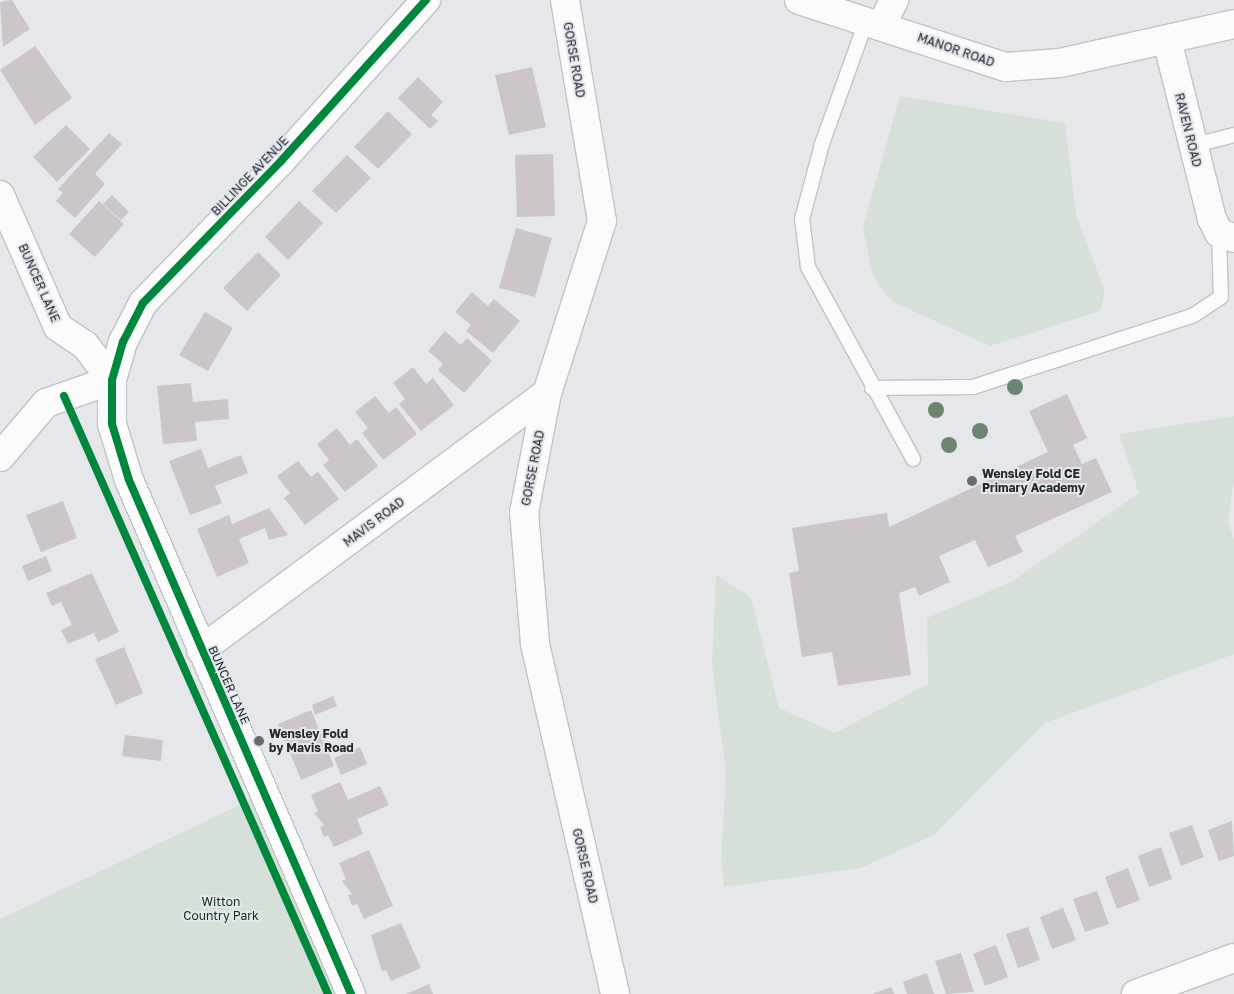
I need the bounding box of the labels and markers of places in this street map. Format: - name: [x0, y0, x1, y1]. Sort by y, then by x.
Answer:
- place label: Wensley Fold CE Primary Academy: [982, 467, 1085, 495]
- marker: Wensley Fold CE Primary Academy: [966, 475, 978, 487]
- place label: Wensley Fold by Mavis Road: [269, 727, 354, 755]
- marker: Wensley Fold by Mavis Road: [253, 735, 265, 747]

